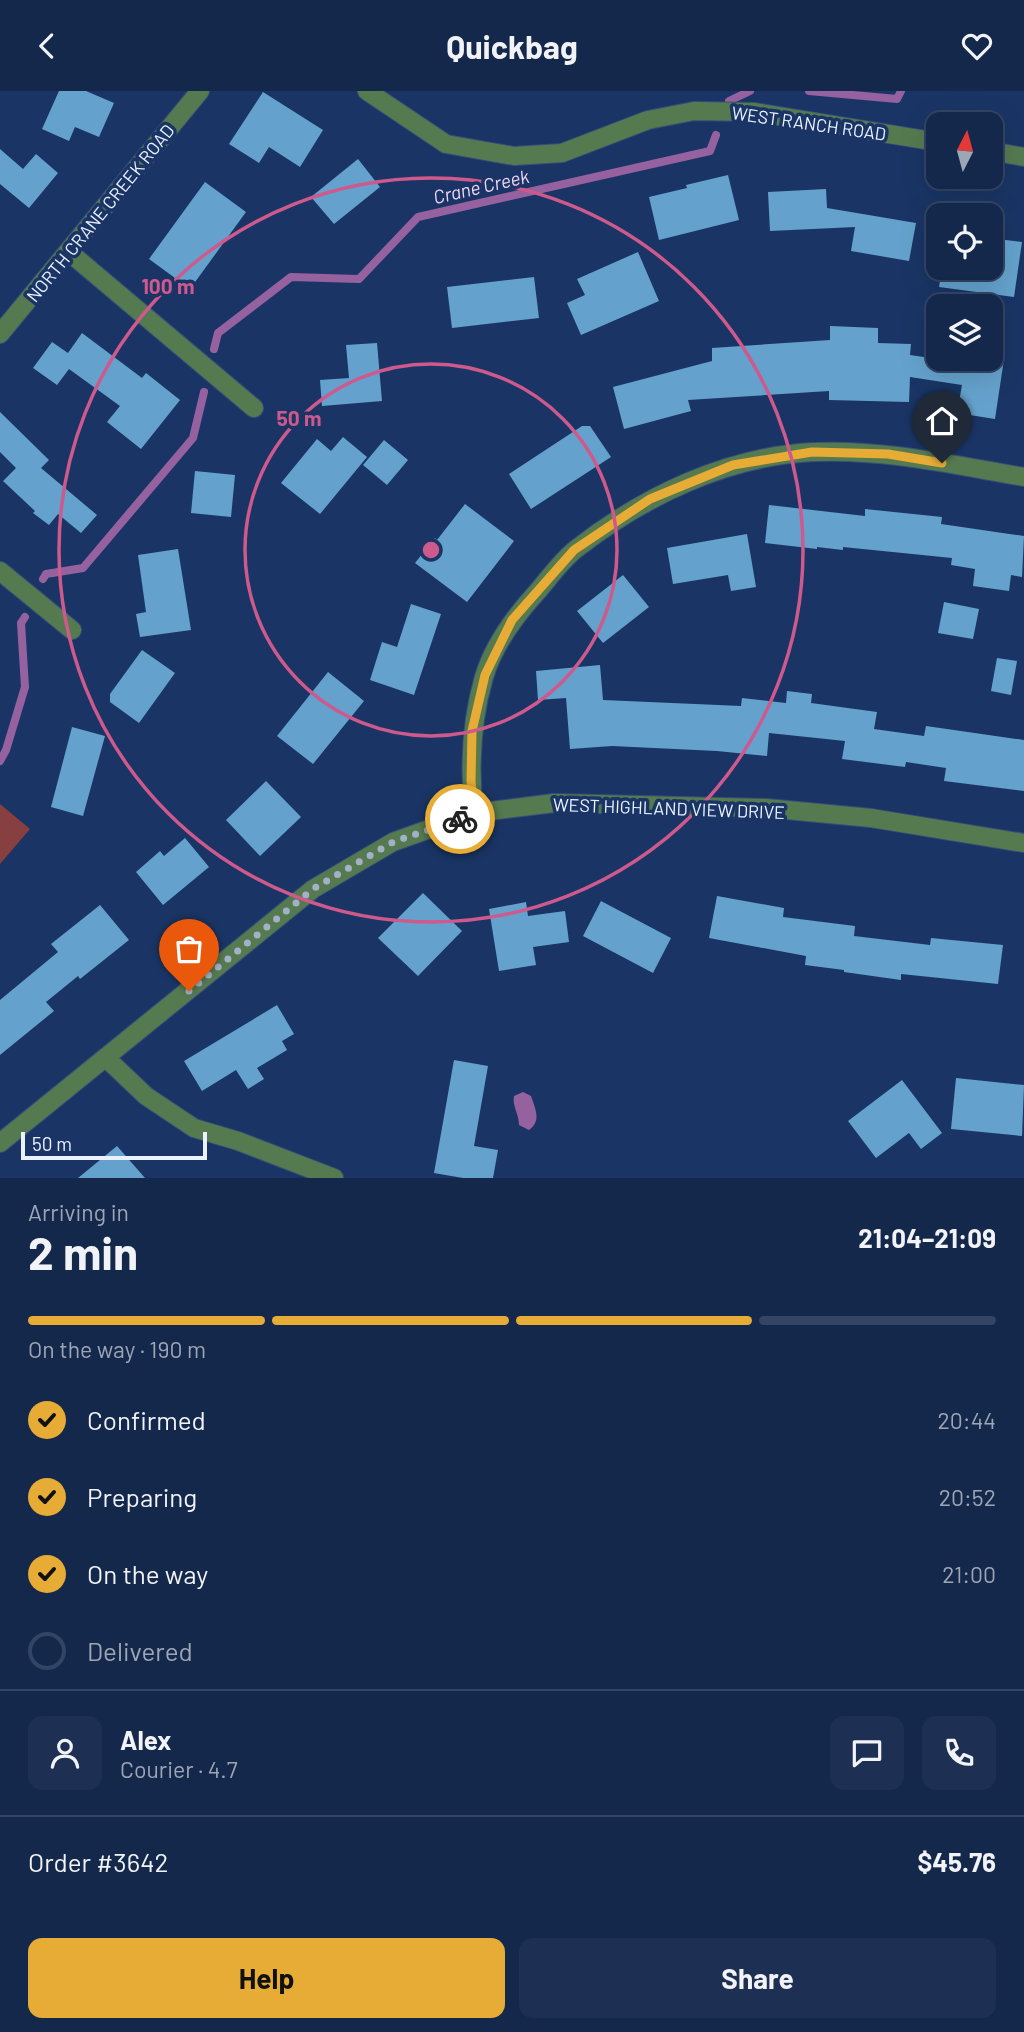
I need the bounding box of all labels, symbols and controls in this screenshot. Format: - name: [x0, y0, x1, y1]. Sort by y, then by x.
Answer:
- icon: back: [28, 27, 66, 65]
- text: Quickbag: [446, 27, 578, 65]
- icon: heart: [958, 27, 996, 65]
- street label: WEST RANCH ROAD: [730, 101, 888, 145]
- north arrow: [926, 112, 1003, 189]
- map controls: [926, 112, 1003, 371]
- street label: NORTH CRANE CREEK ROAD: [21, 120, 179, 306]
- water label: Crane Creek: [431, 164, 532, 208]
- button: locate: [926, 203, 1003, 280]
- text: 100 m: [141, 273, 195, 298]
- button: layers: [926, 294, 1003, 371]
- pin: [912, 391, 972, 463]
- icon: home: [923, 402, 961, 440]
- text: 50 m: [276, 405, 322, 430]
- centre of rings: [419, 538, 443, 562]
- courier: [425, 784, 495, 854]
- street label: WEST HIGHLAND VIEW DRIVE: [553, 793, 785, 823]
- icon: bike: [441, 800, 479, 838]
- pin: [159, 919, 219, 991]
- icon: bag: [170, 930, 208, 968]
- scale bar: [21, 1129, 206, 1161]
- text: 50 m: [32, 1132, 72, 1155]
- text: Arriving in: [28, 1198, 129, 1226]
- text: 21:04–21:09: [858, 1222, 996, 1253]
- text: 2 min: [28, 1224, 138, 1279]
- text: On the way · 190 m: [28, 1335, 206, 1363]
- icon: check: [28, 1401, 66, 1439]
- text: Confirmed: [87, 1404, 206, 1435]
- text: 20:44: [938, 1406, 996, 1434]
- icon: check: [28, 1478, 66, 1516]
- text: Preparing: [87, 1481, 197, 1512]
- text: 20:52: [939, 1483, 996, 1511]
- icon: check: [28, 1555, 66, 1593]
- text: On the way: [87, 1558, 208, 1589]
- text: 21:00: [942, 1560, 996, 1588]
- text: Delivered: [87, 1635, 193, 1666]
- button: person: [28, 1716, 102, 1790]
- button: chat: [830, 1716, 904, 1790]
- button: phone: [922, 1716, 996, 1790]
- text: Alex: [120, 1724, 171, 1755]
- text: Courier · 4.7: [120, 1755, 238, 1783]
- text: Order #3642: [28, 1846, 168, 1877]
- text: $45.76: [918, 1846, 996, 1877]
- button: Help: [28, 1938, 505, 2018]
- button: Share: [519, 1938, 996, 2018]

